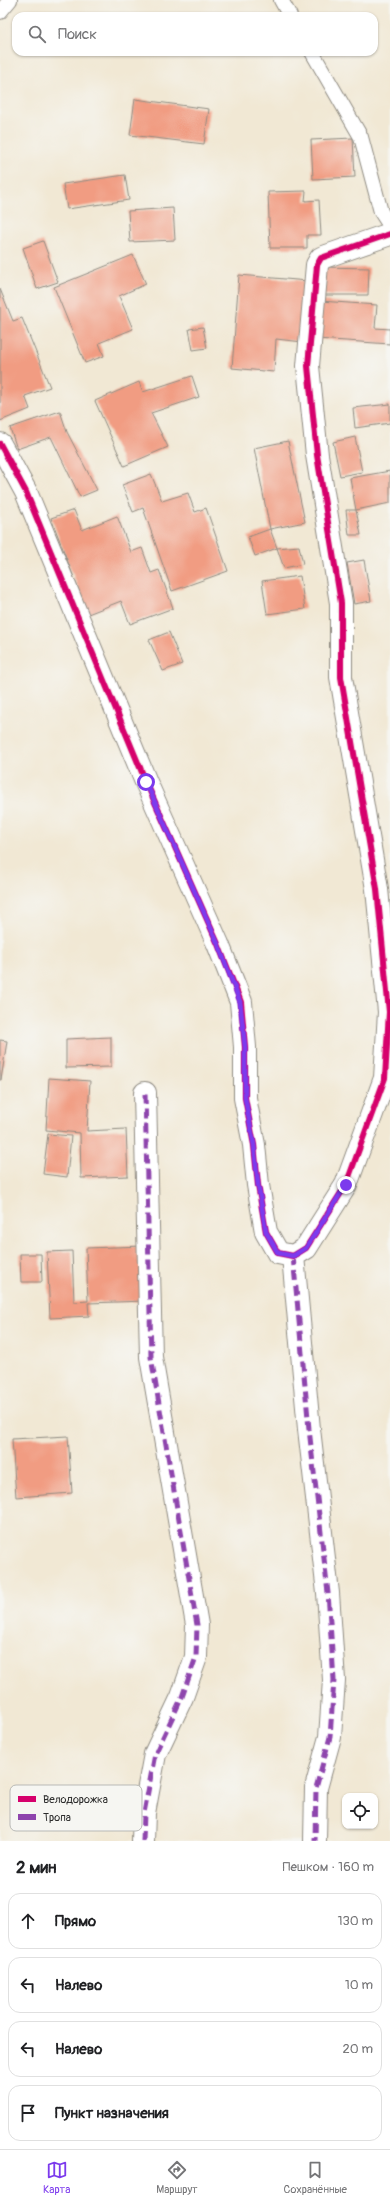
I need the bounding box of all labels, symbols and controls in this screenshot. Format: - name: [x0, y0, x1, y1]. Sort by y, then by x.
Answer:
- search box: [12, 12, 378, 56]
- icon: search: [26, 23, 48, 45]
- text: Поиск: [58, 25, 97, 44]
- route start: [137, 773, 155, 791]
- route end: [337, 1176, 355, 1194]
- legend: [10, 1785, 142, 1831]
- text: Велодорожка: [43, 1793, 108, 1806]
- map controls: [342, 1793, 378, 1829]
- button: locate: [342, 1793, 378, 1829]
- text: Тропа: [43, 1811, 71, 1824]
- text: 2 мин: [16, 1857, 56, 1878]
- text: Пешком · 160 m: [283, 1859, 374, 1875]
- icon: ahead: [17, 1910, 39, 1932]
- text: Прямо: [55, 1912, 96, 1931]
- text: 130 m: [337, 1913, 373, 1929]
- icon: left: [17, 1974, 39, 1996]
- text: Налево: [55, 1976, 102, 1995]
- text: 10 m: [345, 1977, 373, 1993]
- icon: left: [17, 2038, 39, 2060]
- text: Налево: [55, 2040, 102, 2059]
- text: 20 m: [342, 2041, 373, 2057]
- icon: arrive: [17, 2102, 39, 2124]
- text: Пункт назначения: [55, 2104, 169, 2123]
- tab: Карта: [43, 2159, 70, 2196]
- tab: Маршрут: [156, 2159, 198, 2196]
- tab: Сохранённые: [284, 2159, 347, 2196]

